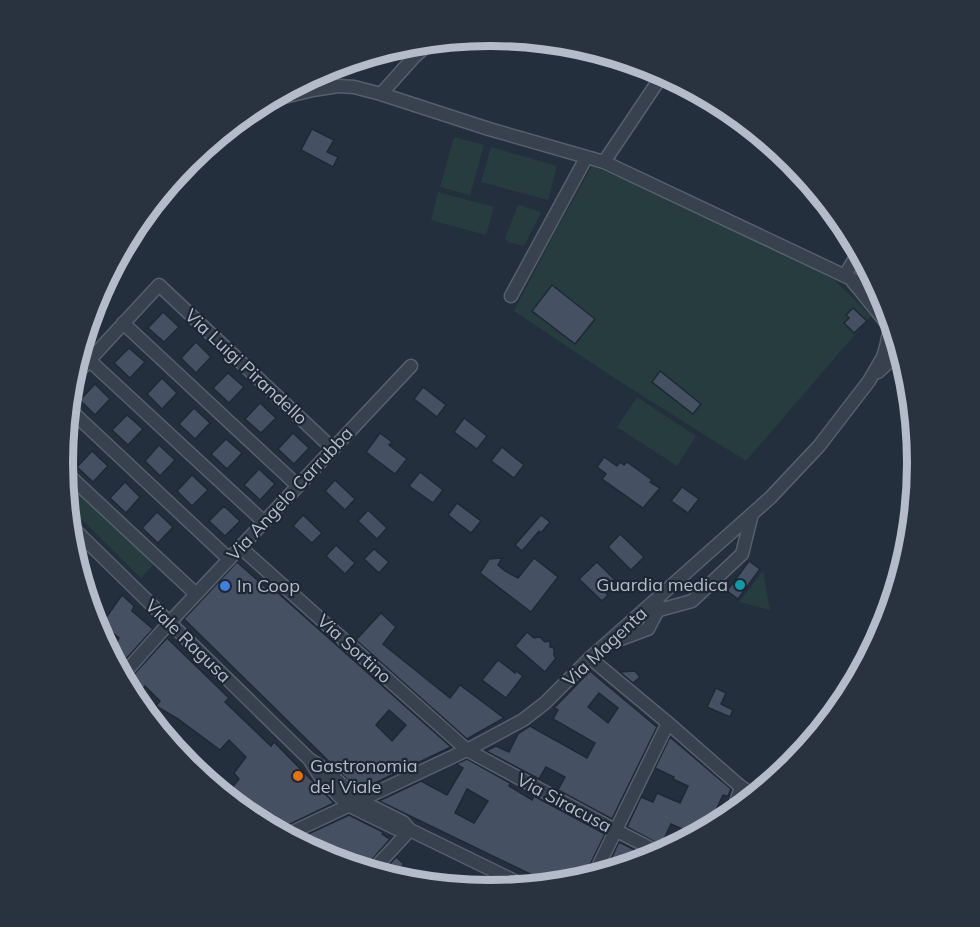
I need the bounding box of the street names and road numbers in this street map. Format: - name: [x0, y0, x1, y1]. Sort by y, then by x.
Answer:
- street label: Via Luigi Pirandello: [180, 304, 313, 430]
- street label: Via Angelo Carrubba: [222, 422, 358, 565]
- street label: Viale Ragusa: [141, 594, 236, 687]
- street label: Via Magenta: [558, 602, 652, 691]
- street label: Via Sortino: [312, 609, 396, 688]
- street label: Via Siracusa: [513, 768, 616, 837]

